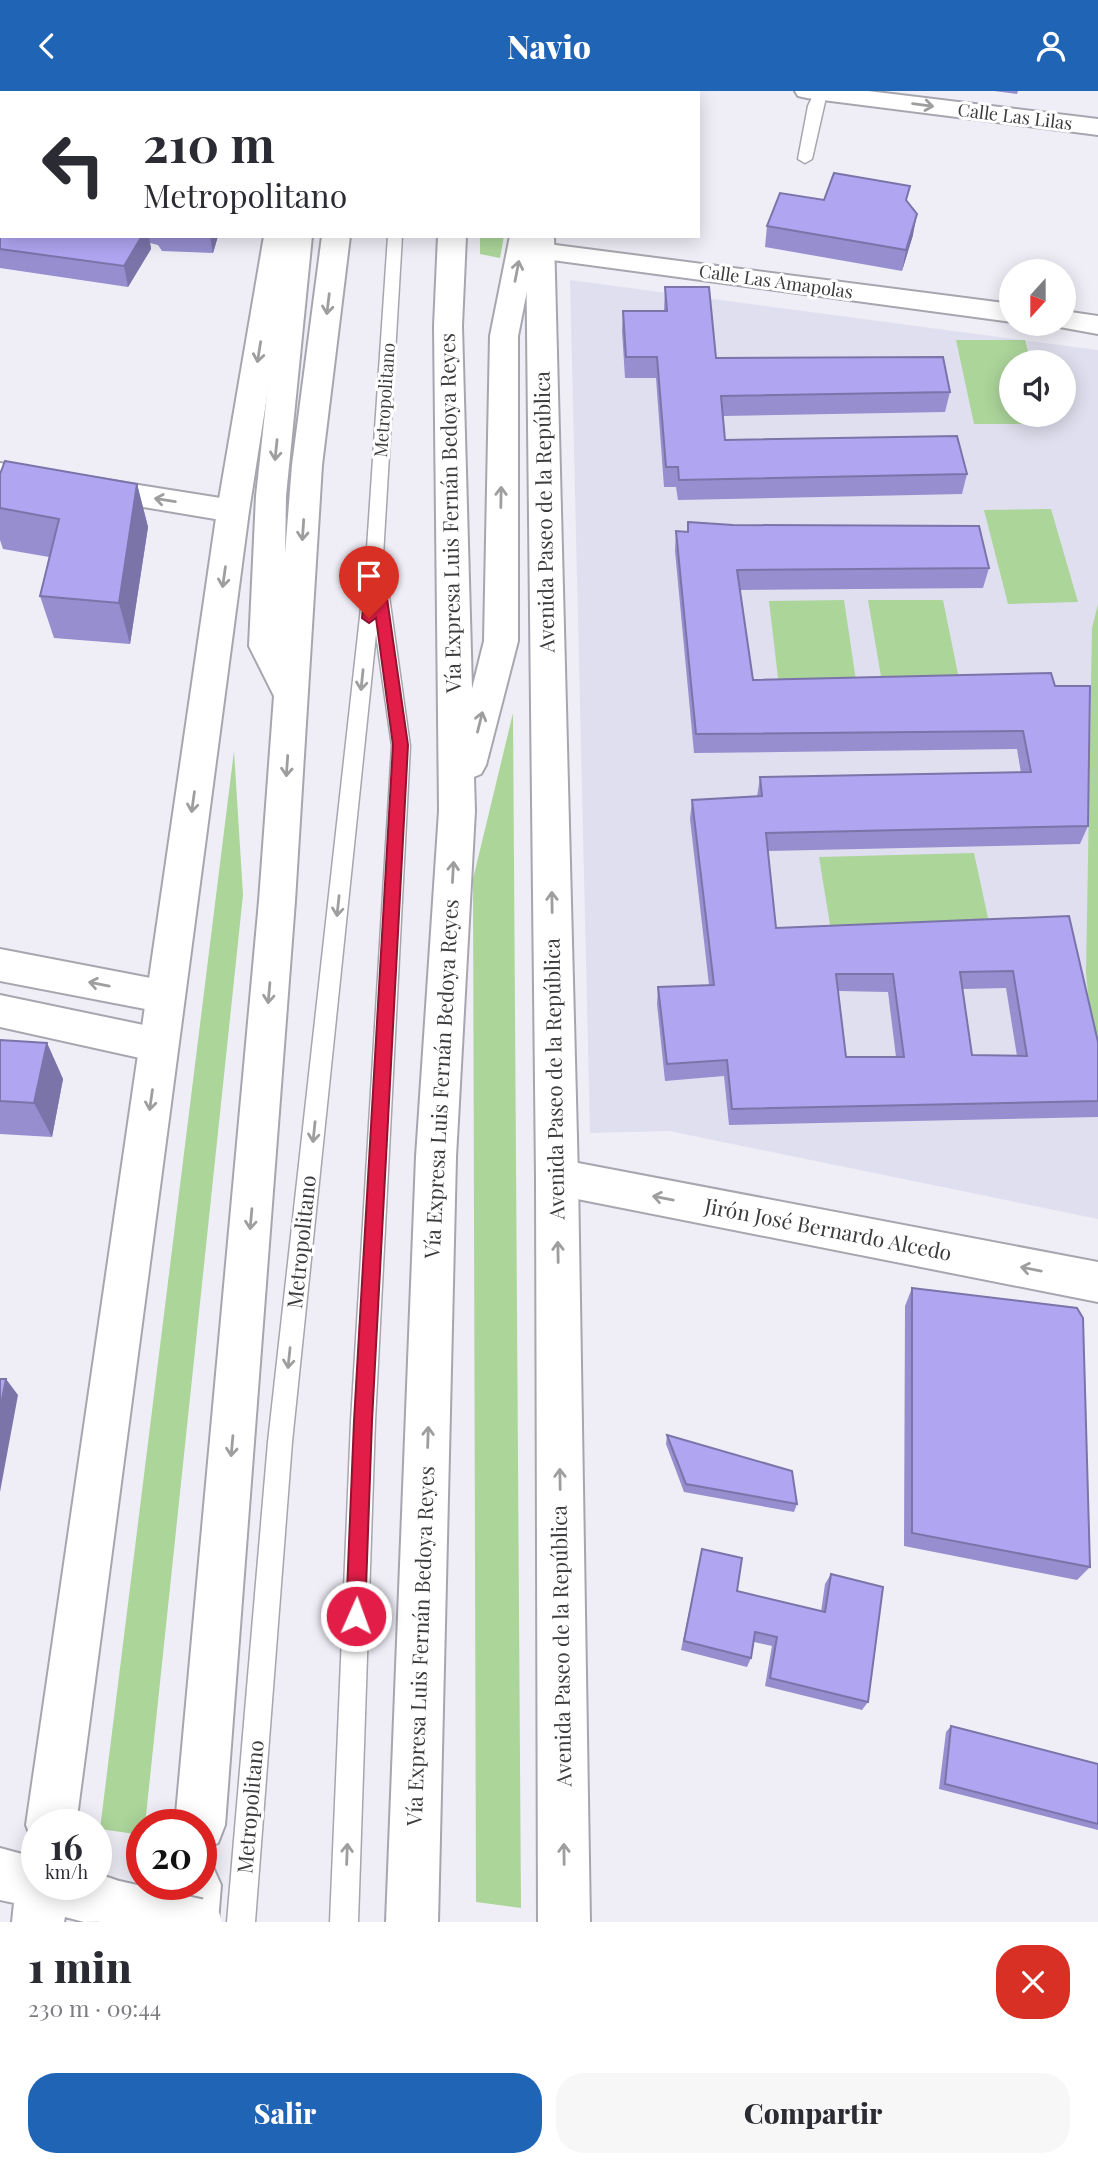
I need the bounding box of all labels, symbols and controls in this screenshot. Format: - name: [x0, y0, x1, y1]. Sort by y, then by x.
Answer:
- text: Navio: [507, 24, 591, 67]
- icon: back: [28, 27, 66, 65]
- icon: person: [1032, 27, 1070, 65]
- street label: Calle Las Lilas: [957, 97, 1074, 135]
- one-way arrow: [911, 99, 934, 112]
- text: 210 m: [143, 110, 275, 175]
- icon: left: [28, 119, 119, 210]
- text: Metropolitano: [143, 173, 347, 216]
- street label: Calle Las Amapolas: [698, 258, 855, 304]
- north arrow: [999, 259, 1076, 336]
- map controls: [999, 259, 1076, 427]
- one-way arrow: [511, 260, 524, 282]
- one-way arrow: [321, 292, 334, 315]
- street label: Vía Expresa Luis Fernán Bedoya Reyes: [432, 333, 466, 694]
- one-way arrow: [252, 340, 265, 363]
- street label: Metropolitano: [368, 342, 400, 458]
- button: sound: [999, 350, 1076, 427]
- street label: Avenida Paseo de la República: [527, 370, 559, 654]
- one-way arrow: [269, 439, 282, 461]
- one-way arrow: [495, 486, 508, 509]
- one-way arrow: [154, 493, 177, 506]
- one-way arrow: [296, 518, 309, 541]
- pin: [339, 546, 399, 618]
- icon: arrive: [350, 557, 388, 595]
- one-way arrow: [217, 565, 230, 588]
- one-way arrow: [356, 668, 369, 690]
- one-way arrow: [474, 711, 487, 734]
- one-way arrow: [280, 754, 293, 777]
- one-way arrow: [186, 790, 199, 813]
- one-way arrow: [447, 861, 460, 884]
- one-way arrow: [545, 891, 559, 914]
- one-way arrow: [331, 894, 344, 917]
- street label: Vía Expresa Luis Fernán Bedoya Reyes: [417, 898, 463, 1260]
- street label: Avenida Paseo de la República: [537, 937, 569, 1221]
- one-way arrow: [88, 976, 111, 990]
- one-way arrow: [262, 981, 275, 1003]
- one-way arrow: [145, 1088, 158, 1111]
- one-way arrow: [307, 1120, 320, 1143]
- street label: Metropolitano: [279, 1174, 321, 1310]
- one-way arrow: [652, 1190, 675, 1204]
- street label: Jirón José Bernardo Alcedo: [701, 1190, 954, 1266]
- one-way arrow: [244, 1208, 257, 1230]
- one-way arrow: [551, 1241, 565, 1264]
- one-way arrow: [1020, 1262, 1043, 1275]
- one-way arrow: [282, 1346, 295, 1369]
- one-way arrow: [421, 1426, 434, 1449]
- one-way arrow: [225, 1434, 238, 1457]
- street label: Vía Expresa Luis Fernán Bedoya Reyes: [399, 1466, 439, 1827]
- one-way arrow: [553, 1468, 567, 1491]
- street label: Avenida Paseo de la República: [544, 1504, 576, 1788]
- position arrow: [319, 1579, 393, 1653]
- street label: Metropolitano: [229, 1739, 269, 1875]
- speed limit sign: 20: [126, 1809, 217, 1900]
- text: 16: [50, 1822, 83, 1869]
- one-way arrow: [340, 1843, 353, 1866]
- one-way arrow: [557, 1843, 571, 1866]
- text: km/h: [45, 1860, 88, 1884]
- text: 1 min: [28, 1938, 132, 1994]
- button: close: [996, 1945, 1070, 2019]
- text: 230 m · 09:44: [28, 1992, 161, 2023]
- button: Salir: [28, 2073, 542, 2153]
- button: Compartir: [556, 2073, 1070, 2153]

